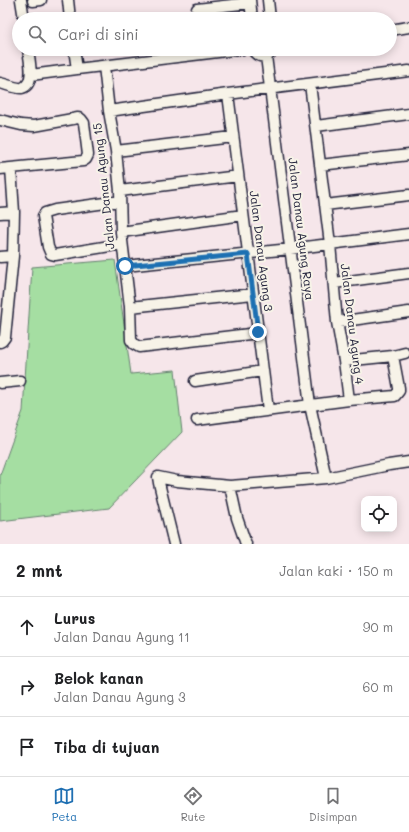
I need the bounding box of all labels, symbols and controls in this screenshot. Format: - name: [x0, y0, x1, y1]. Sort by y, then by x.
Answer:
- search box: [12, 12, 397, 56]
- icon: search: [26, 23, 48, 45]
- text: Cari di sini: [58, 24, 139, 44]
- street label: Jalan Danau Agung 15: [88, 122, 118, 250]
- street label: Jalan Danau Agung Raya: [285, 157, 319, 301]
- street label: Jalan Danau Agung 3: [247, 190, 277, 312]
- route start: [116, 257, 134, 275]
- street label: Jalan Danau Agung 4: [338, 263, 368, 385]
- route end: [249, 323, 267, 341]
- map controls: [361, 496, 397, 532]
- button: locate: [361, 496, 397, 532]
- text: 2 mnt: [16, 559, 62, 581]
- text: Jalan kaki · 150 m: [279, 562, 393, 579]
- text: Lurus: [54, 608, 95, 628]
- icon: ahead: [16, 616, 38, 638]
- text: 90 m: [363, 618, 393, 635]
- text: Jalan Danau Agung 11: [54, 628, 190, 645]
- text: Belok kanan: [54, 668, 143, 688]
- icon: right: [16, 676, 38, 698]
- text: 60 m: [363, 678, 393, 695]
- text: Jalan Danau Agung 3: [54, 688, 186, 705]
- icon: arrive: [16, 736, 38, 758]
- text: Tiba di tujuan: [54, 737, 159, 757]
- tab: Peta: [52, 785, 77, 824]
- tab: Rute: [181, 785, 205, 824]
- tab: Disimpan: [309, 785, 357, 824]

